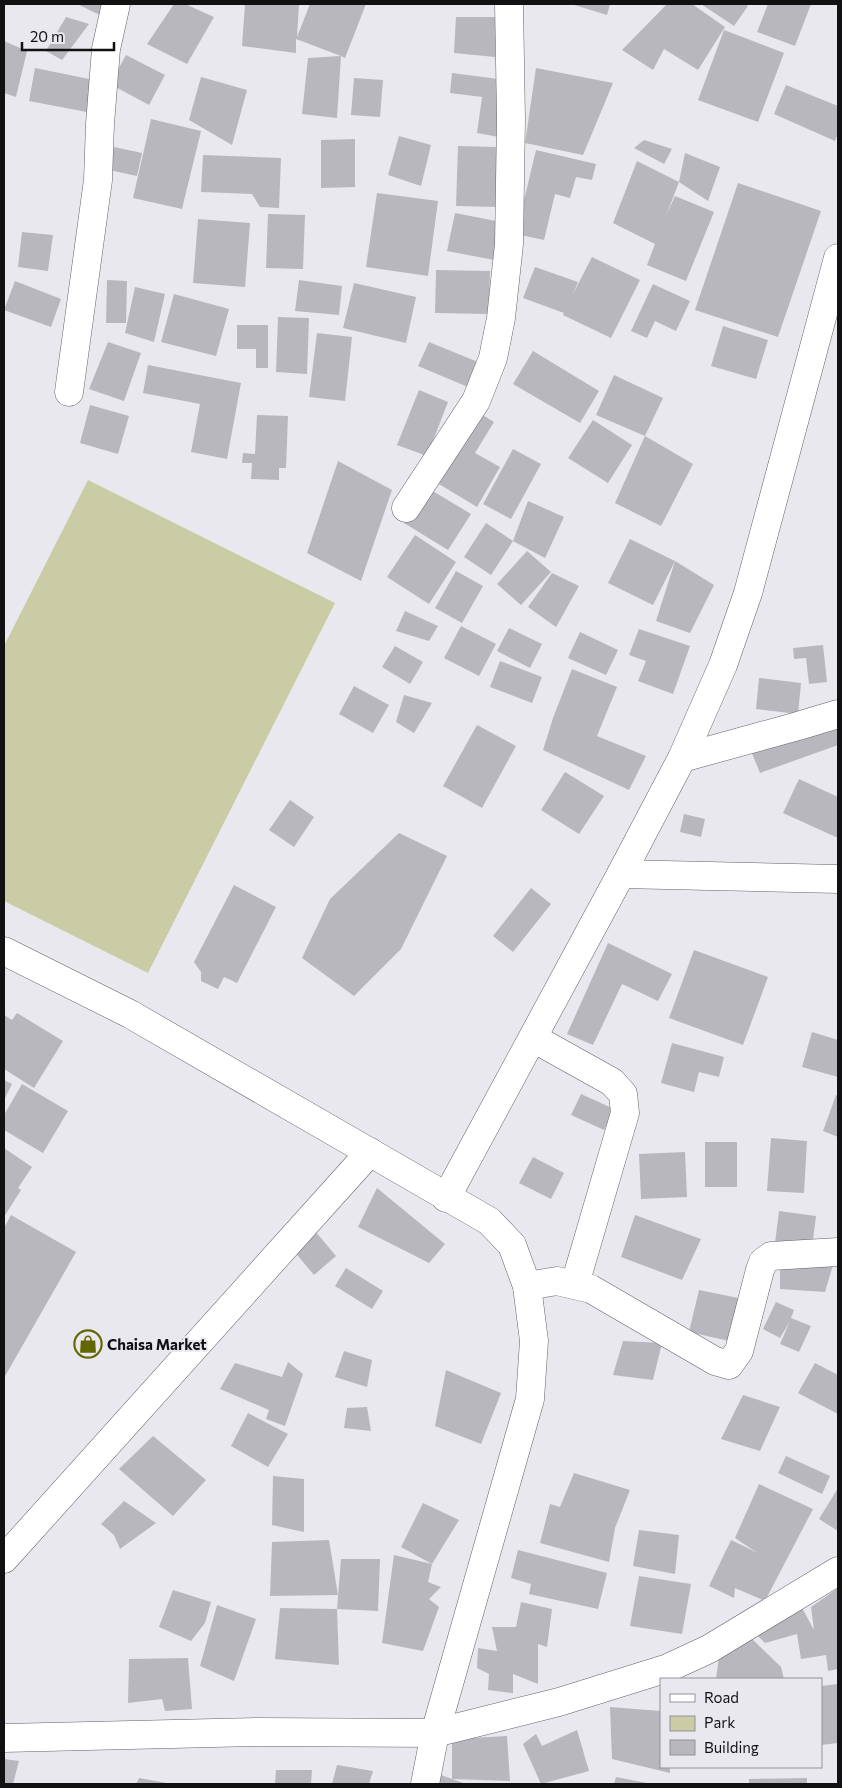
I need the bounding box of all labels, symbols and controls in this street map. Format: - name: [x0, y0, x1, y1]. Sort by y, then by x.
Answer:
- scale bar: [22, 20, 115, 52]
- text: 20 m: [30, 27, 64, 45]
- shop icon: Chaisa Market: [73, 1329, 103, 1359]
- place label: Chaisa Market: [107, 1335, 207, 1353]
- legend: [660, 1678, 822, 1768]
- text: Road: [704, 1688, 739, 1706]
- text: Park: [704, 1713, 735, 1731]
- text: Building: [704, 1738, 759, 1756]

